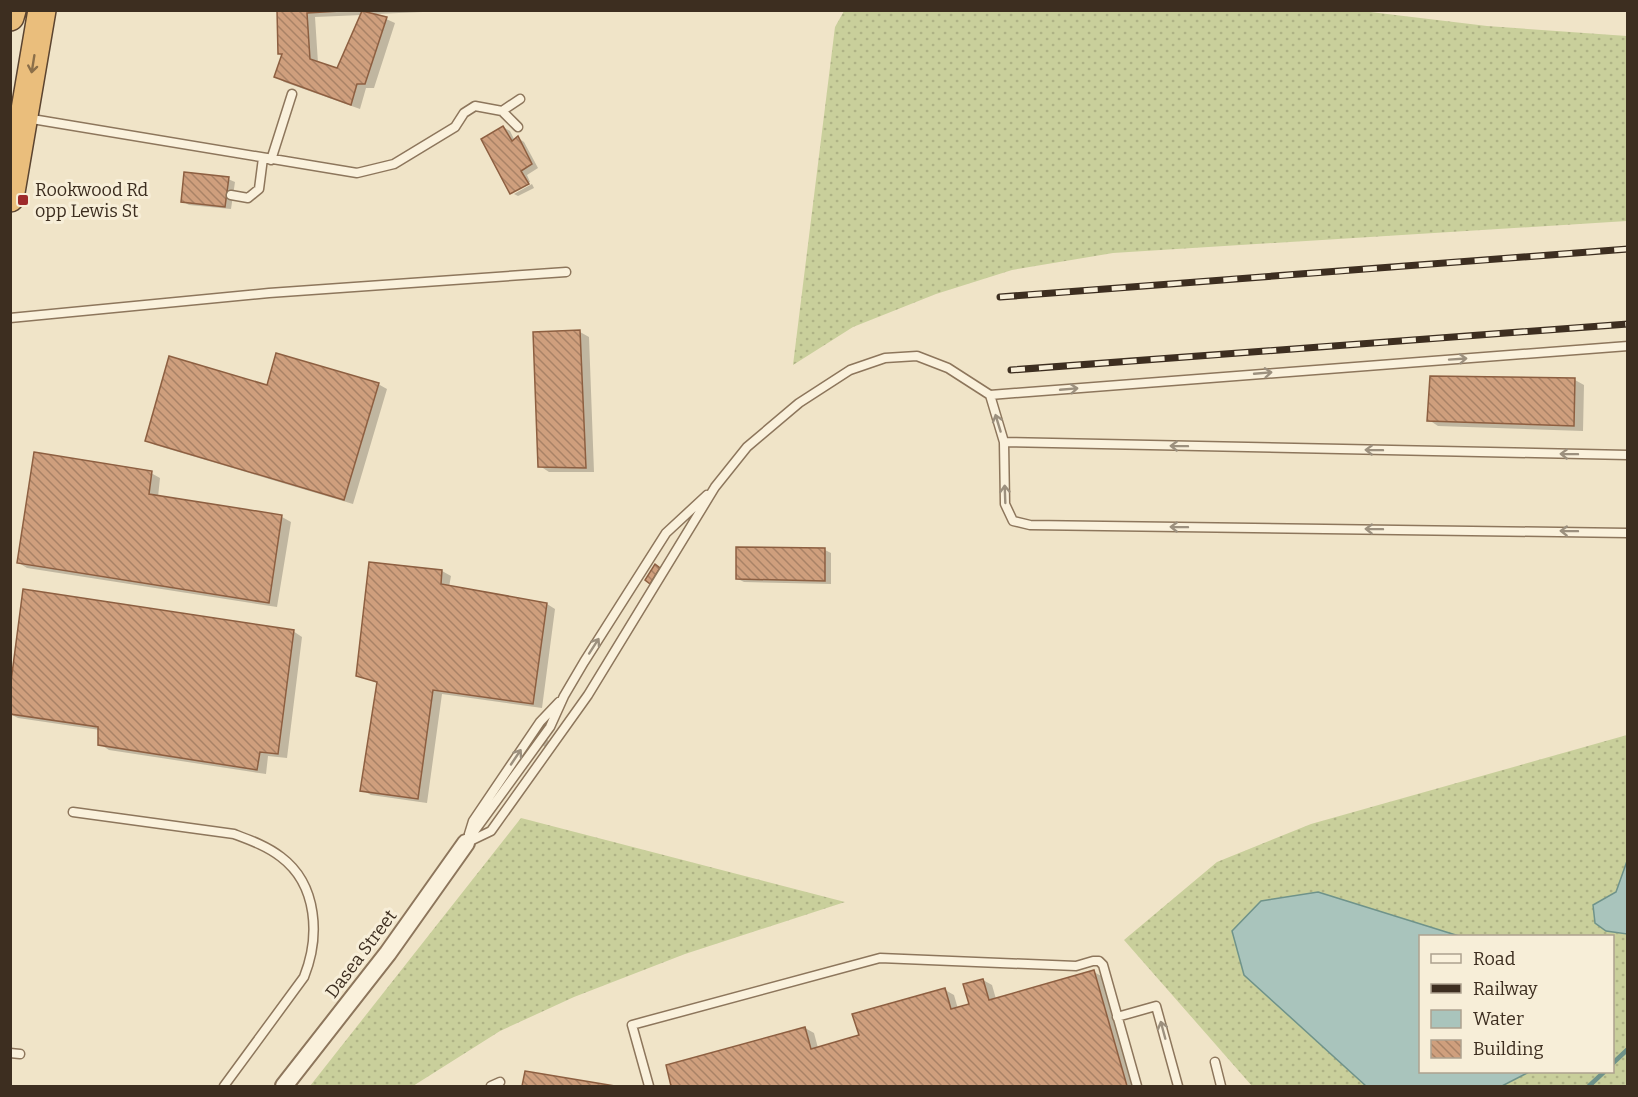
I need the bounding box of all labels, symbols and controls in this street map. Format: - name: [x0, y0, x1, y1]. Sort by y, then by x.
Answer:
- one-way arrow: [28, 54, 39, 73]
- place label: Rookwood Rd opp Lewis St: [35, 179, 149, 222]
- marker: Rookwood Rd opp Lewis St: [16, 193, 30, 207]
- one-way arrow: [1447, 353, 1467, 364]
- one-way arrow: [1253, 368, 1273, 379]
- one-way arrow: [1058, 383, 1078, 394]
- one-way arrow: [992, 414, 1003, 433]
- one-way arrow: [1170, 440, 1190, 452]
- one-way arrow: [1365, 445, 1385, 456]
- one-way arrow: [1560, 448, 1580, 460]
- one-way arrow: [1000, 485, 1011, 505]
- one-way arrow: [1170, 521, 1190, 533]
- one-way arrow: [1365, 523, 1385, 535]
- one-way arrow: [1560, 525, 1580, 537]
- one-way arrow: [589, 638, 601, 655]
- one-way arrow: [511, 749, 523, 766]
- street label: Dasea Street: [321, 905, 402, 1003]
- legend: [1419, 935, 1614, 1073]
- text: Road: [1473, 948, 1516, 970]
- text: Railway: [1473, 978, 1538, 1000]
- text: Water: [1473, 1008, 1524, 1030]
- one-way arrow: [1157, 1021, 1168, 1040]
- text: Building: [1473, 1038, 1544, 1060]

